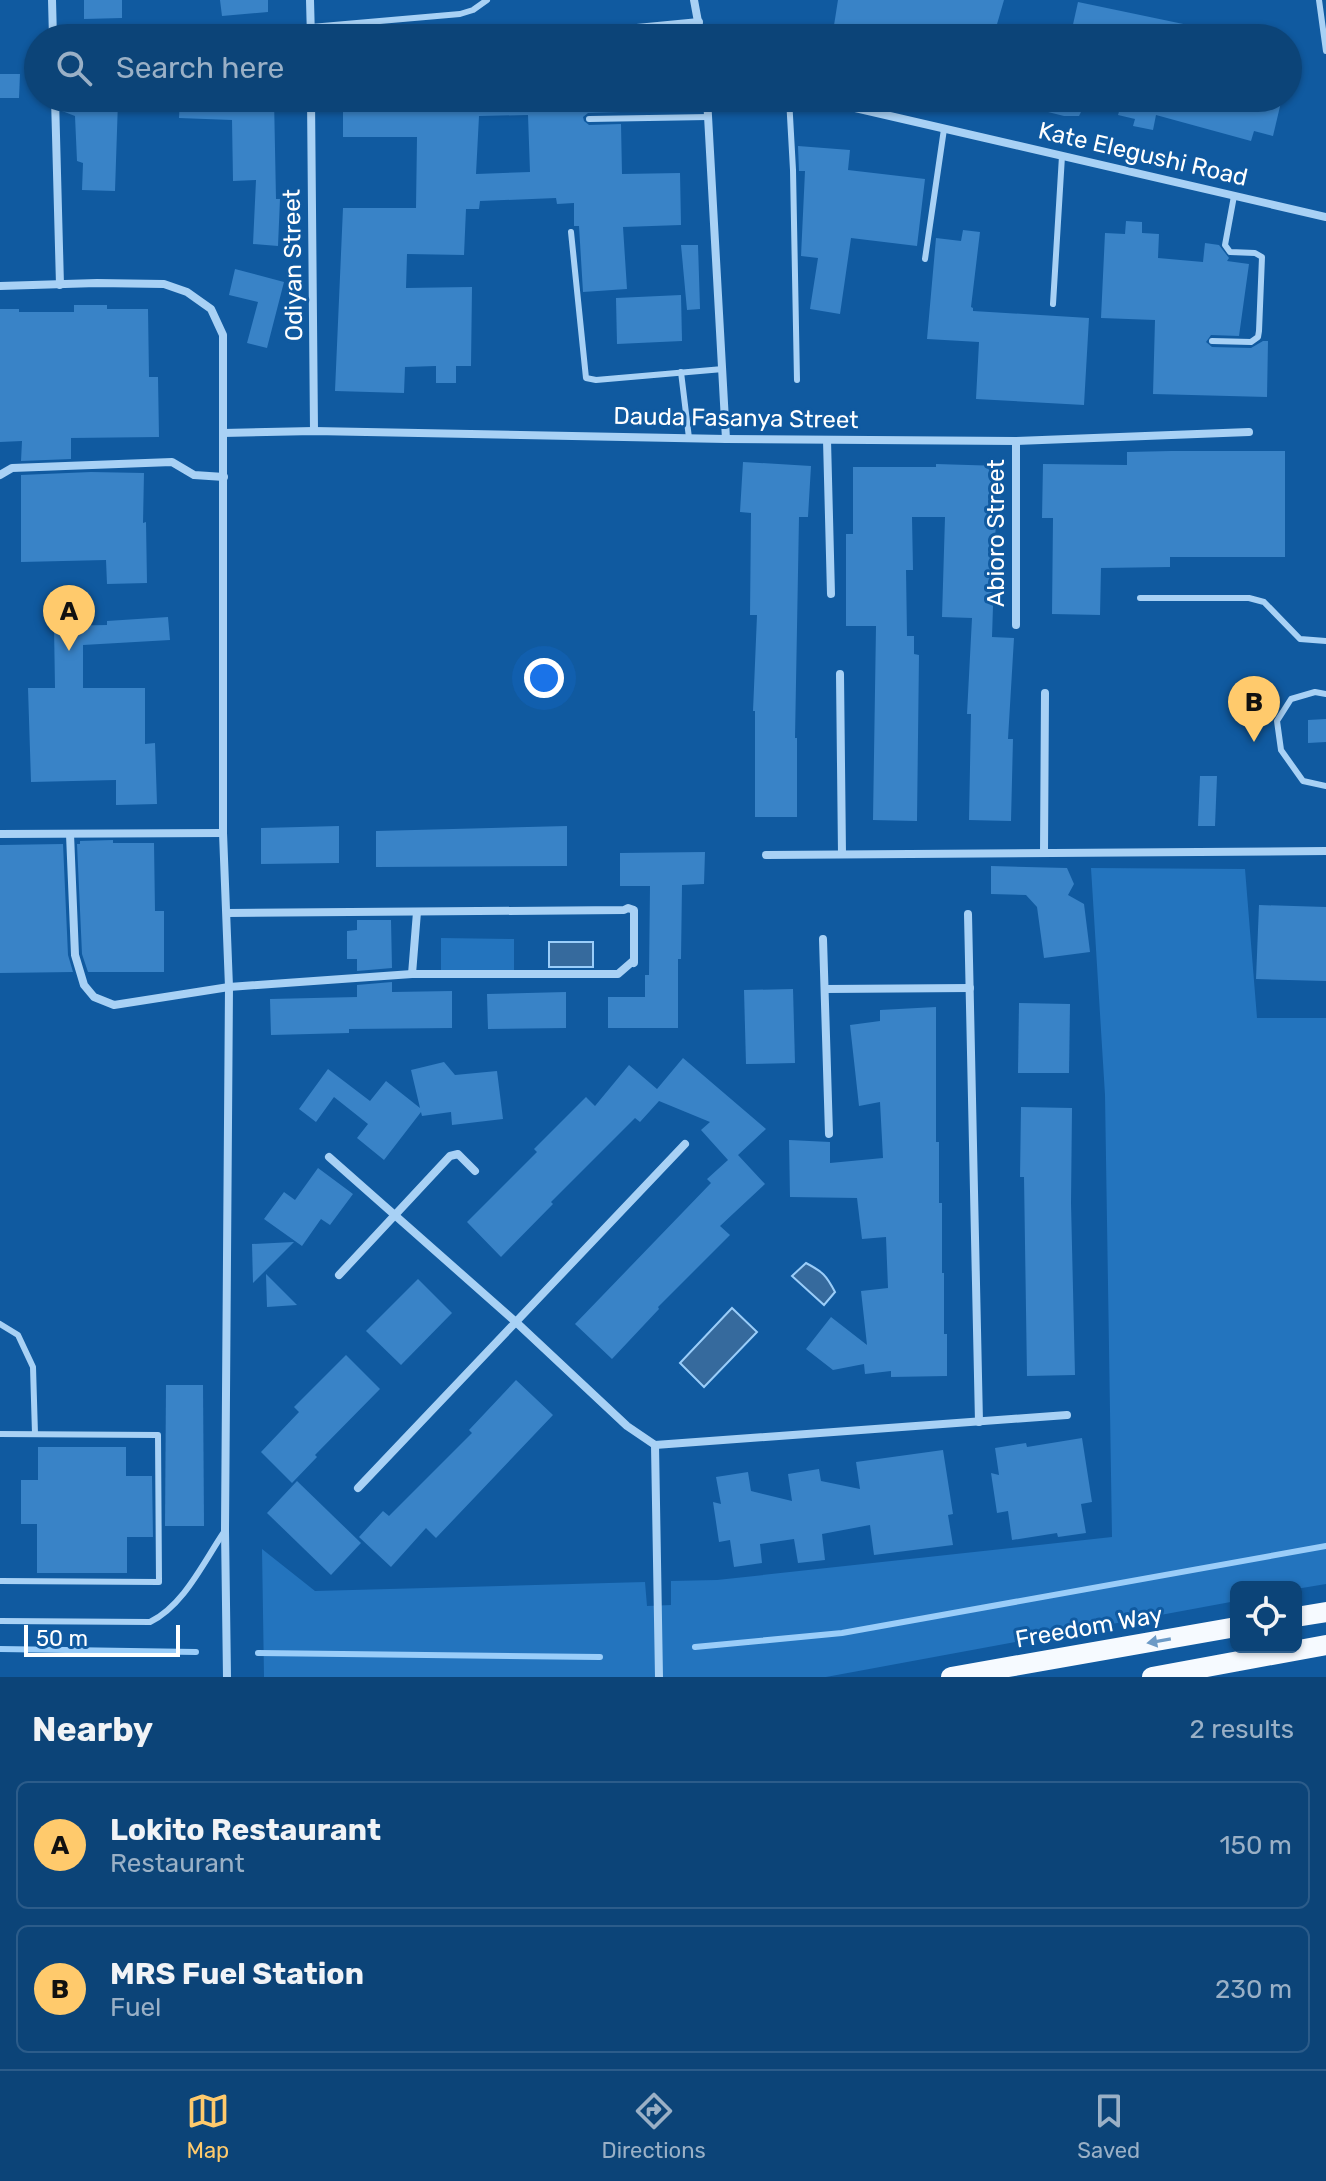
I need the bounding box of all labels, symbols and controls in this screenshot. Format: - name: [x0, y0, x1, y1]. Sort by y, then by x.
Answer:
- search box: [24, 24, 1302, 112]
- icon: search: [52, 46, 96, 90]
- text: Search here: [116, 50, 284, 86]
- street label: Kate Elegushi Road: [1036, 116, 1250, 192]
- street label: Odiyan Street: [278, 189, 308, 341]
- street label: Dauda Fasanya Street: [613, 402, 859, 434]
- street label: Abioro Street: [982, 459, 1010, 607]
- pin: A: [43, 585, 95, 651]
- your location: [524, 658, 564, 698]
- pin: B: [1228, 676, 1280, 742]
- map controls: [1230, 1581, 1302, 1653]
- button: locate: [1230, 1581, 1302, 1653]
- street label: Freedom Way: [1013, 1600, 1165, 1654]
- scale bar: [24, 1621, 180, 1657]
- text: 50 m: [36, 1625, 88, 1652]
- one-way arrow: [1146, 1635, 1171, 1647]
- text: Nearby: [32, 1709, 153, 1750]
- text: 2 results: [1190, 1714, 1294, 1745]
- text: Lokito Restaurant: [110, 1812, 381, 1848]
- text: A: [51, 1830, 69, 1861]
- text: 150 m: [1219, 1830, 1292, 1861]
- text: Restaurant: [110, 1848, 245, 1879]
- text: MRS Fuel Station: [110, 1956, 364, 1992]
- text: B: [51, 1974, 69, 2005]
- text: 230 m: [1215, 1974, 1292, 2005]
- text: Fuel: [110, 1992, 161, 2023]
- tab: Map: [186, 2089, 230, 2164]
- tab: Directions: [601, 2089, 706, 2164]
- tab: Saved: [1077, 2089, 1140, 2164]

